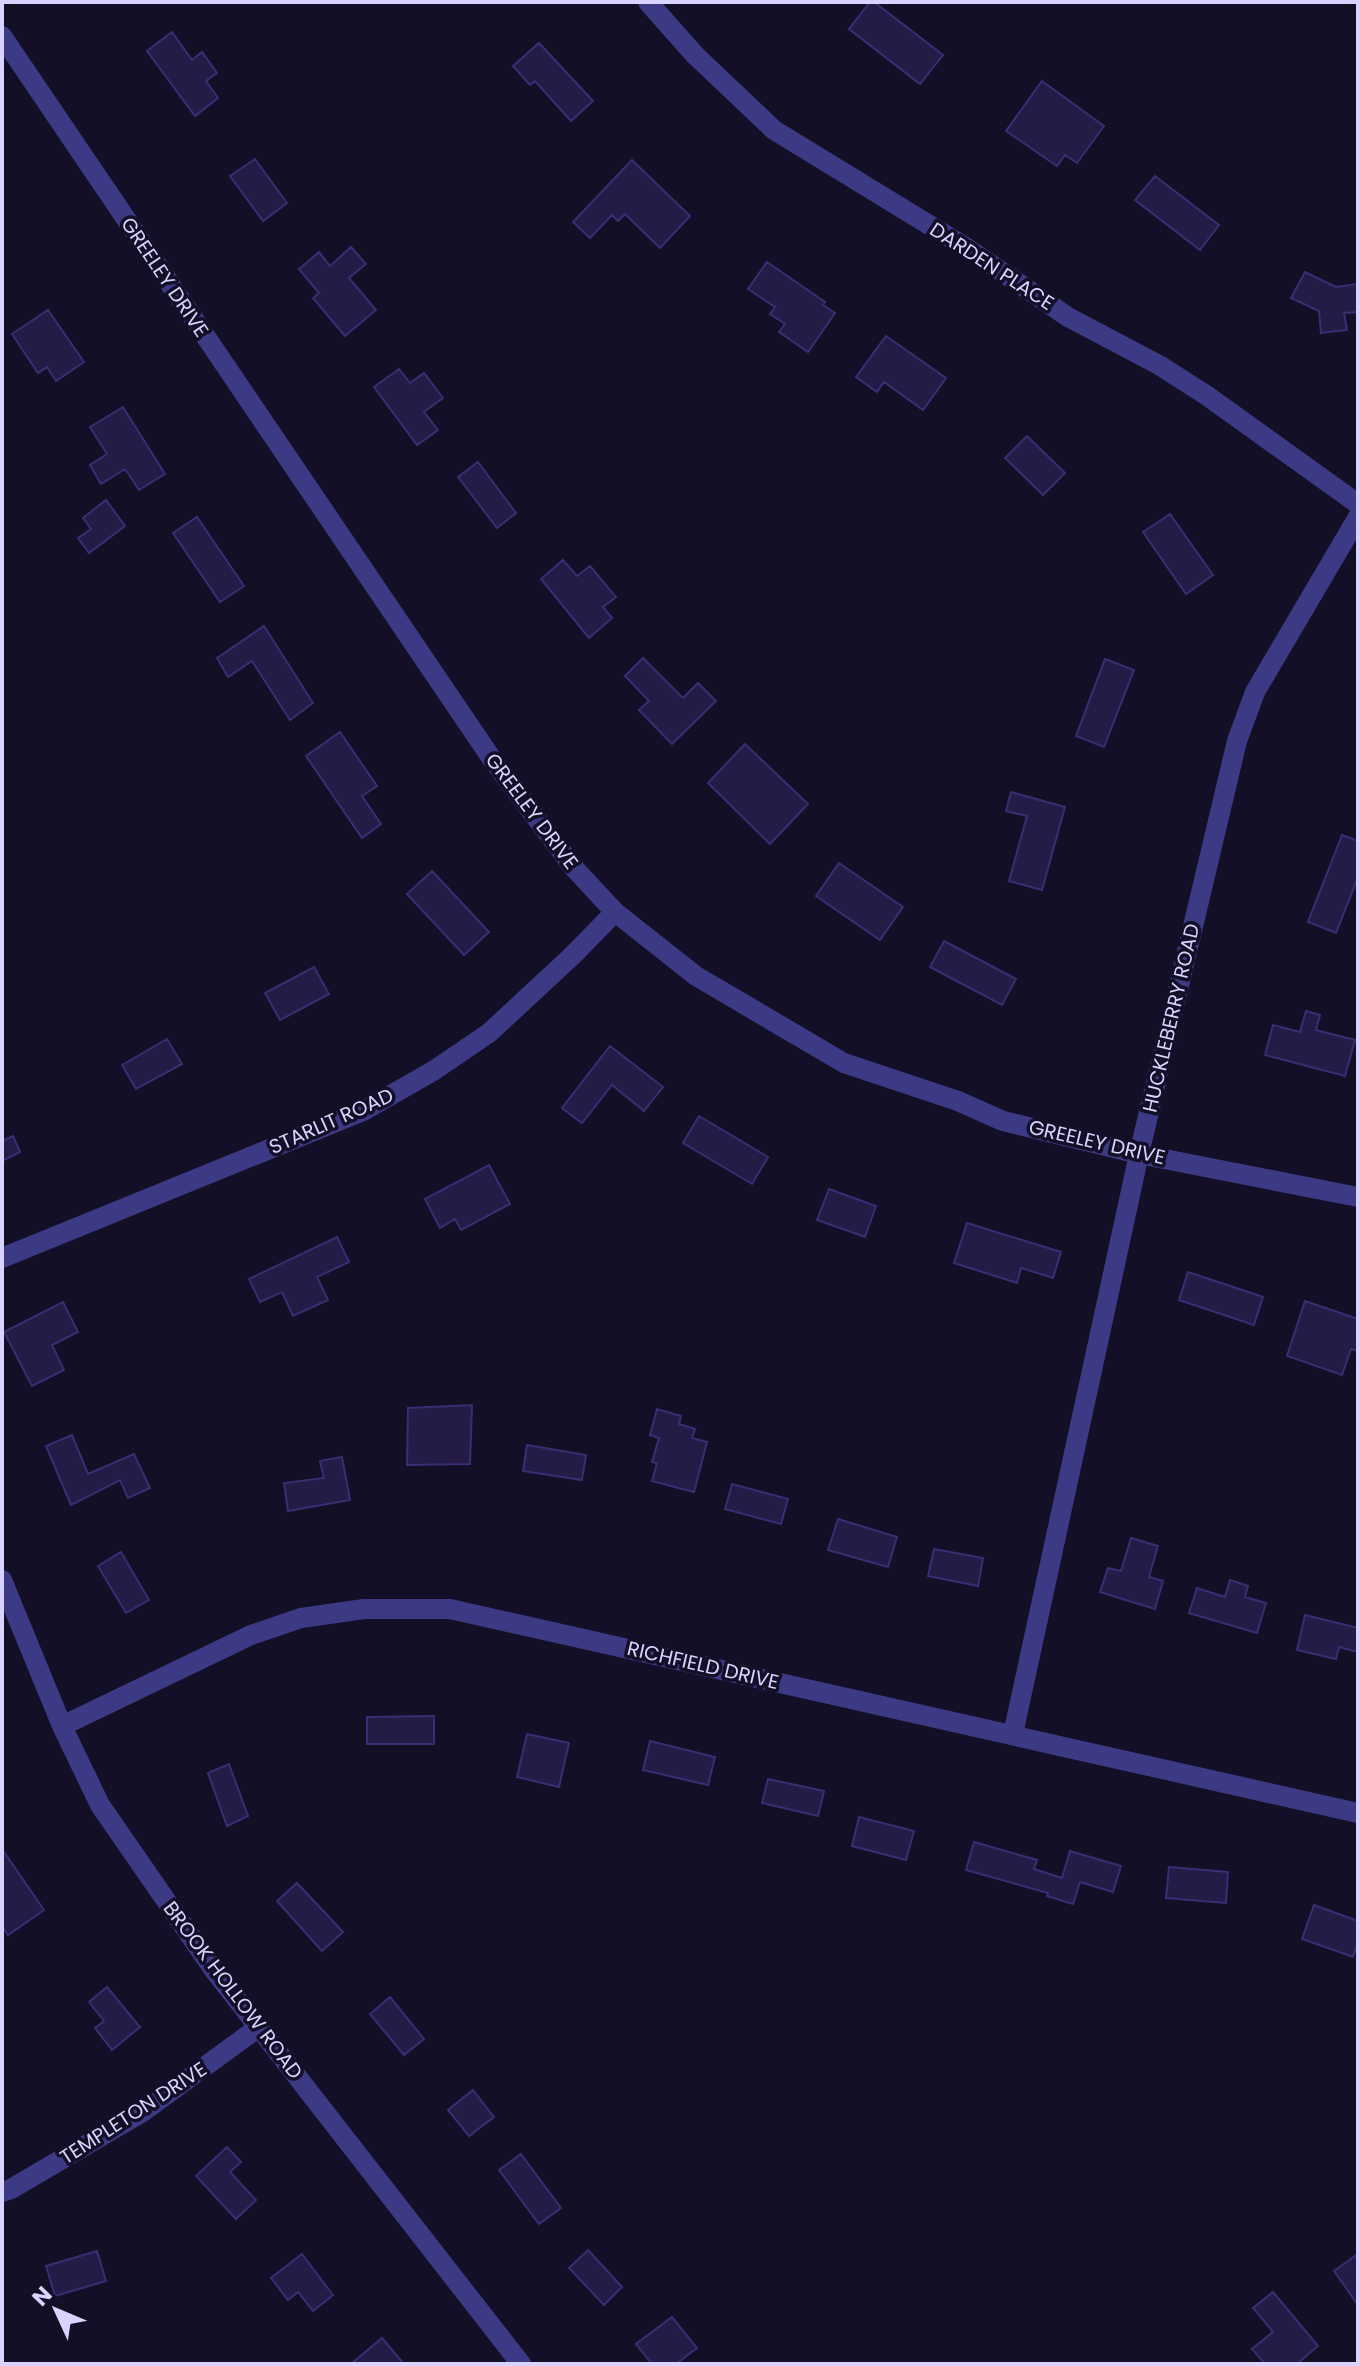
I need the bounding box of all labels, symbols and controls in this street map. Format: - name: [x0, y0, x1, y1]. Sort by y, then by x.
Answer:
- street label: GREELEY DRIVE: [114, 211, 216, 343]
- street label: DARDEN PLACE: [924, 215, 1060, 317]
- street label: GREELEY DRIVE: [479, 747, 585, 875]
- street label: HUCKLEBERRY ROAD: [1136, 921, 1206, 1115]
- street label: STARLIT ROAD: [264, 1081, 398, 1161]
- street label: GREELEY DRIVE: [1026, 1113, 1168, 1171]
- street label: RICHFIELD DRIVE: [624, 1634, 782, 1696]
- street label: BROOK HOLLOW ROAD: [157, 1895, 309, 2085]
- street label: TEMPLETON DRIVE: [54, 2055, 212, 2171]
- north arrow: [16, 2270, 96, 2350]
- text: N: [25, 2280, 59, 2313]

